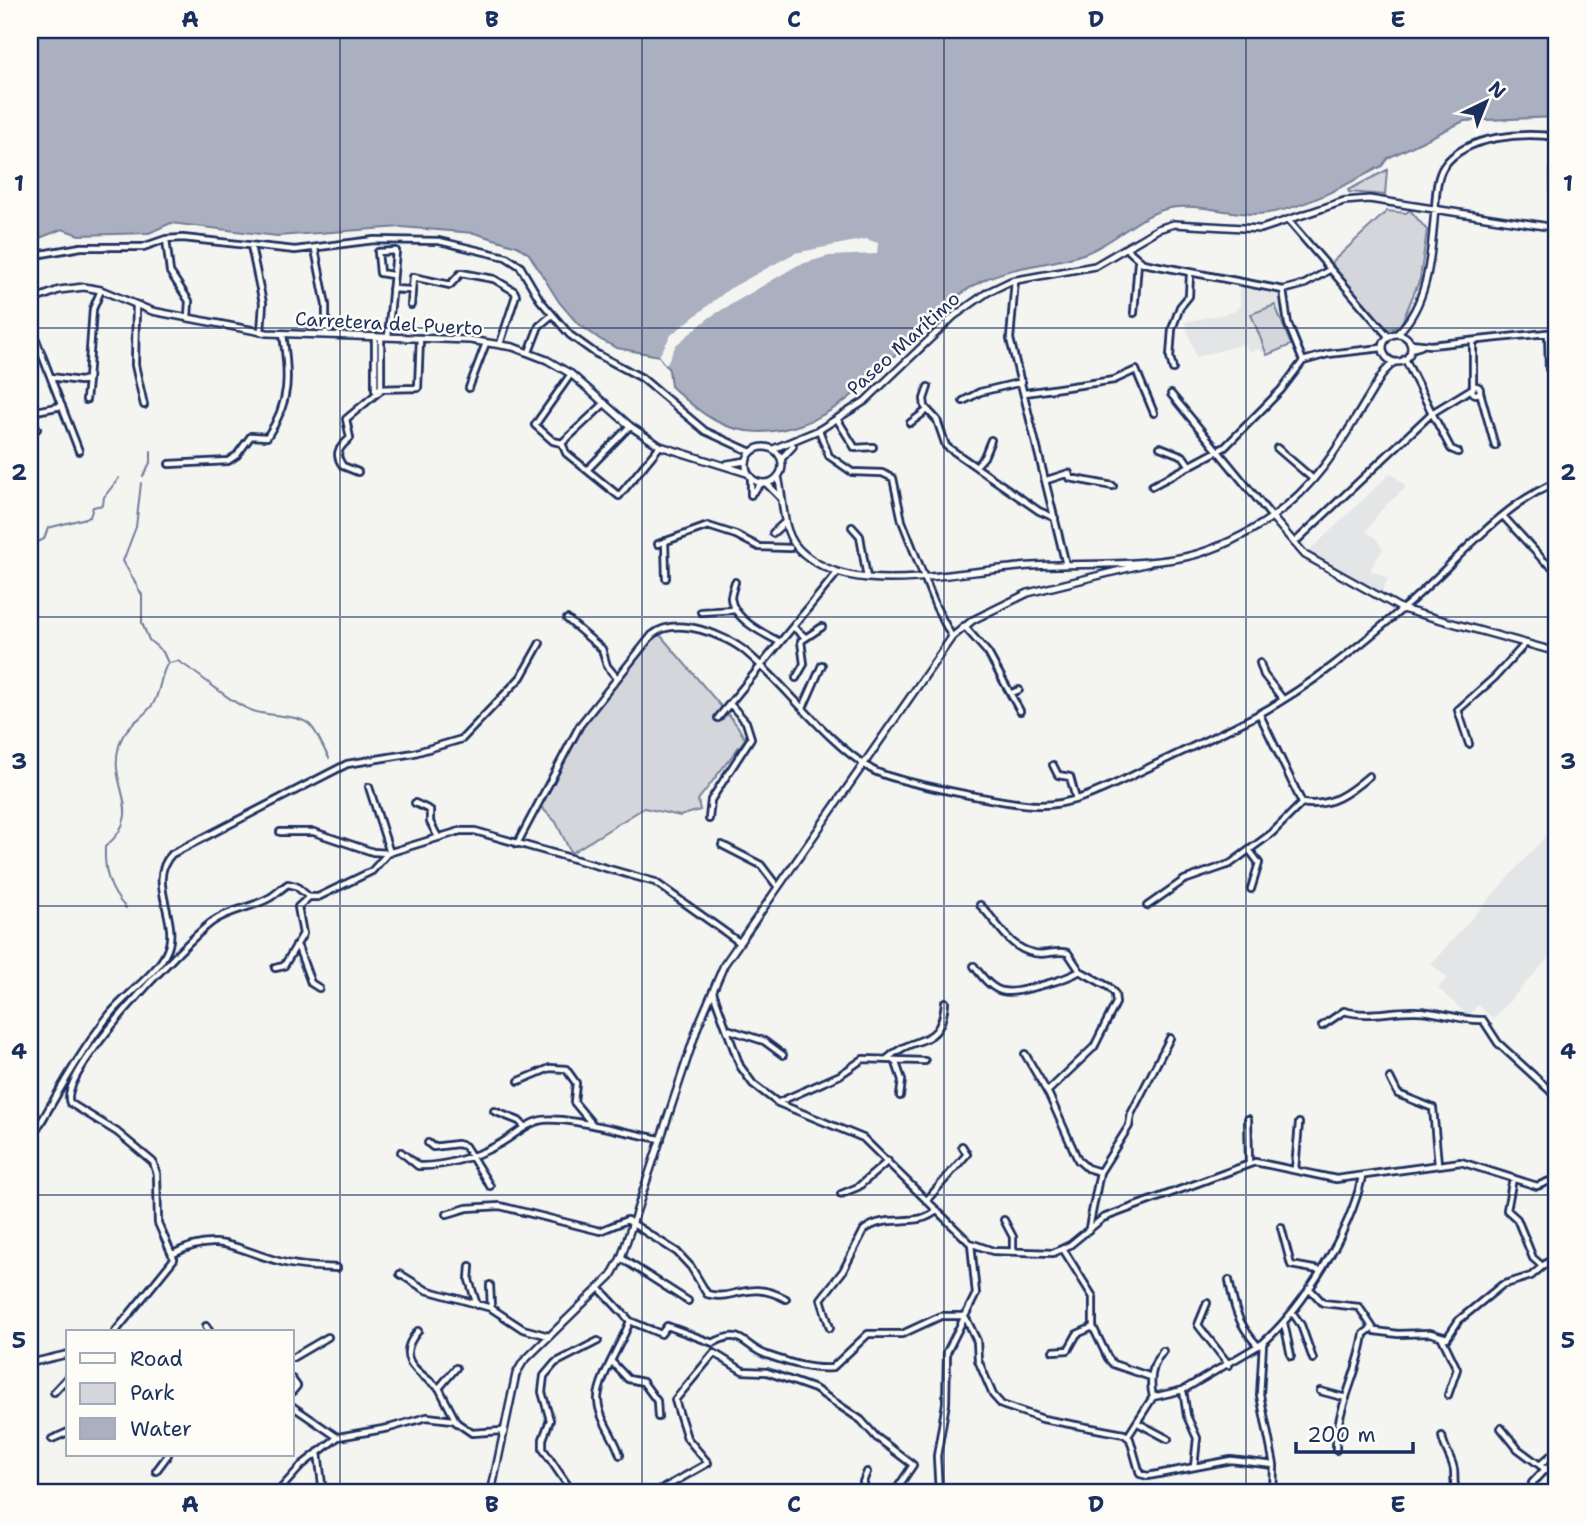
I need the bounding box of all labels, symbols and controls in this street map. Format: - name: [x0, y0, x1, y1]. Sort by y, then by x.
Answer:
- text: A: [181, 4, 199, 34]
- text: B: [485, 4, 499, 34]
- text: C: [787, 4, 801, 34]
- text: D: [1088, 4, 1104, 34]
- text: E: [1390, 4, 1406, 34]
- north arrow: [1450, 66, 1520, 136]
- text: N: [1483, 76, 1511, 104]
- text: 1: [14, 168, 24, 198]
- text: 1: [1563, 168, 1573, 198]
- street label: Paseo Marítimo: [842, 286, 965, 401]
- street label: Carretera del Puerto: [294, 306, 484, 341]
- text: 2: [11, 457, 27, 487]
- text: 2: [1560, 457, 1576, 487]
- text: 3: [11, 746, 27, 776]
- text: 3: [1560, 746, 1576, 776]
- text: 4: [11, 1036, 27, 1066]
- text: 4: [1560, 1036, 1576, 1066]
- text: 5: [12, 1325, 26, 1355]
- text: 5: [1561, 1325, 1575, 1355]
- legend: [66, 1330, 294, 1456]
- text: Road: [130, 1345, 183, 1373]
- text: Park: [130, 1379, 175, 1407]
- scale bar: [1296, 1411, 1414, 1455]
- text: Water: [130, 1415, 192, 1443]
- text: 200 m: [1307, 1421, 1376, 1449]
- text: A: [181, 1489, 199, 1519]
- text: B: [485, 1489, 499, 1519]
- text: C: [787, 1489, 801, 1519]
- text: D: [1088, 1489, 1104, 1519]
- text: E: [1390, 1489, 1406, 1519]

